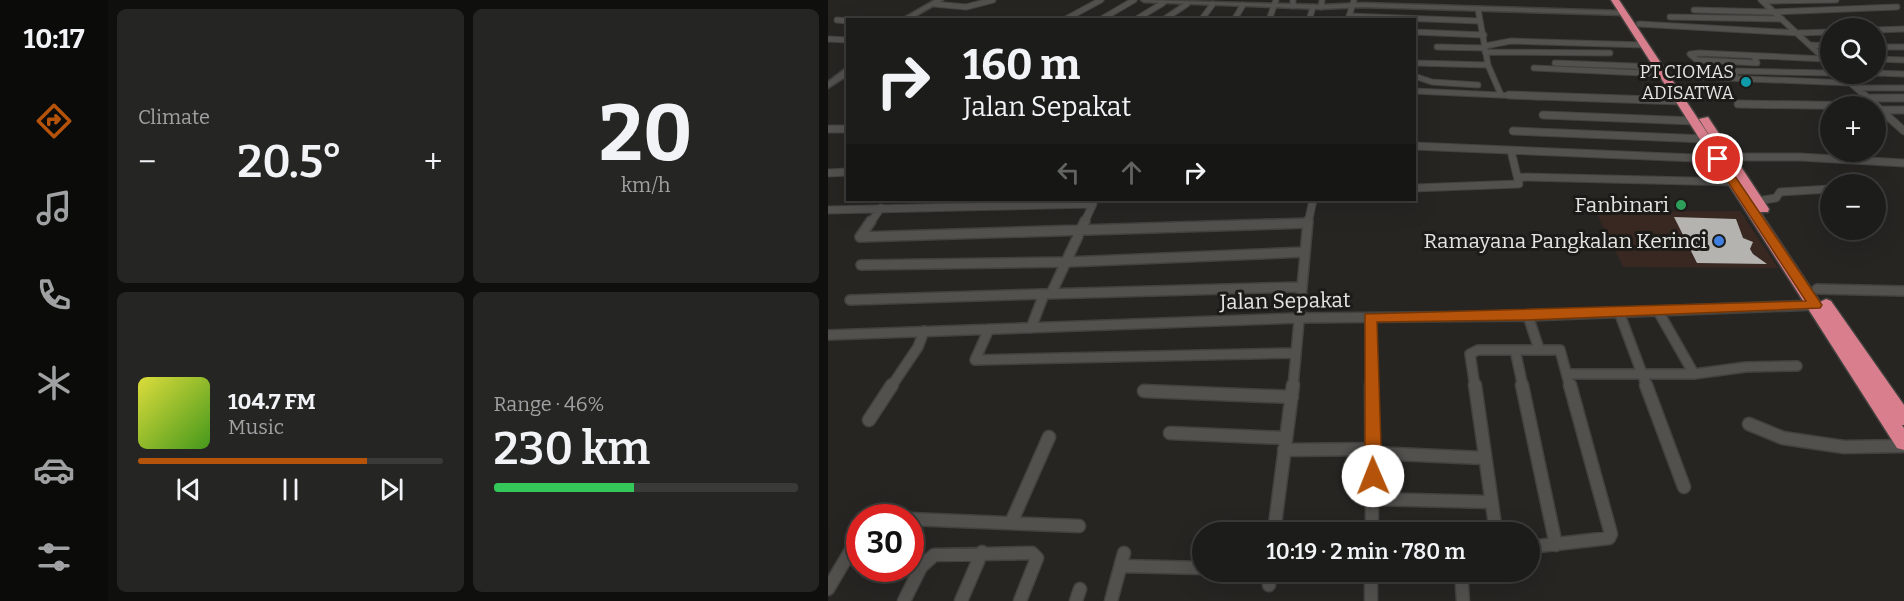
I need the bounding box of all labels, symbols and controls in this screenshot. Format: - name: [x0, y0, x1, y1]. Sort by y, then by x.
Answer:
- map controls: [1820, 18, 1886, 240]
- button: search: [1820, 18, 1886, 84]
- text: 10:17: [23, 23, 85, 55]
- text: 160 m: [963, 40, 1080, 90]
- icon: right: [864, 42, 942, 120]
- place label: PT CIOMAS ADISATWA: [1640, 61, 1734, 104]
- marker: PT CIOMAS ADISATWA: [1739, 75, 1753, 89]
- text: 20: [599, 87, 692, 181]
- text: Jalan Sepakat: [963, 91, 1131, 123]
- button: +: [1820, 96, 1886, 162]
- icon: directions: [33, 100, 75, 142]
- text: Climate: [138, 105, 210, 129]
- pin: [1692, 133, 1743, 184]
- text: 20.5°: [237, 135, 343, 189]
- text: −: [138, 142, 156, 182]
- text: +: [424, 142, 442, 182]
- icon: arrive: [1701, 142, 1734, 175]
- icon: left: [1052, 156, 1085, 189]
- icon: ahead: [1115, 156, 1148, 189]
- icon: right: [1178, 156, 1211, 189]
- text: km/h: [621, 173, 671, 197]
- button: −: [1820, 174, 1886, 240]
- icon: music: [33, 187, 75, 229]
- place label: Fanbinari: [1575, 192, 1669, 218]
- marker: Fanbinari: [1674, 198, 1688, 212]
- place label: Ramayana Pangkalan Kerinci: [1423, 228, 1707, 254]
- marker: Ramayana Pangkalan Kerinci: [1712, 234, 1726, 248]
- icon: phone: [33, 274, 75, 316]
- street label: Jalan Sepakat: [1218, 287, 1351, 315]
- icon: climate: [33, 362, 75, 404]
- text: 104.7 FM: [228, 388, 316, 415]
- text: Range · 46%: [494, 392, 604, 416]
- text: Music: [228, 415, 284, 439]
- text: 230 km: [494, 422, 650, 476]
- position arrow: [1341, 444, 1405, 508]
- icon: car: [33, 449, 75, 491]
- icon: previous: [172, 473, 205, 506]
- icon: pause: [274, 473, 307, 506]
- icon: next: [375, 473, 408, 506]
- speed limit sign: 30: [846, 504, 924, 582]
- icon: filters: [33, 536, 75, 578]
- text: 10:19 · 2 min · 780 m: [1267, 538, 1465, 565]

